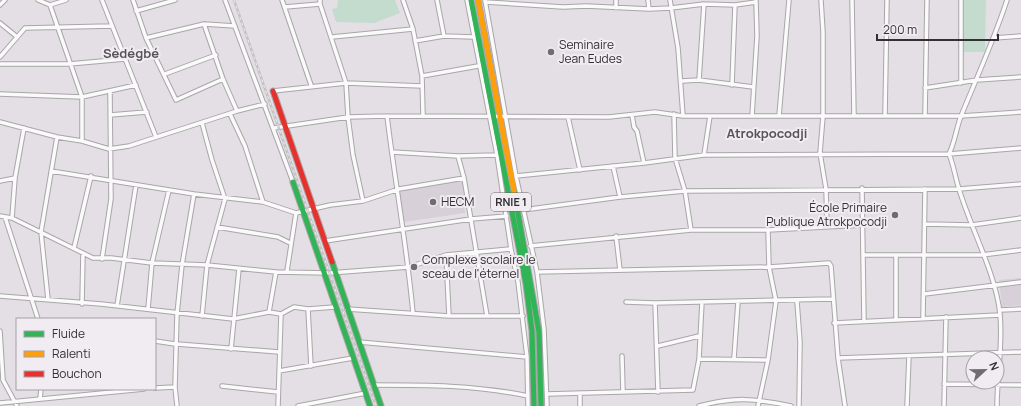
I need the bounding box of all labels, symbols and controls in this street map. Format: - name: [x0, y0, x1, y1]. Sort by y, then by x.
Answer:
- scale bar: [877, 16, 998, 42]
- text: 200 m: [883, 21, 917, 38]
- place label: Seminaire Jean Eudes: [559, 36, 622, 67]
- district label: Sèdégbé: [103, 44, 159, 62]
- marker: Seminaire Jean Eudes: [546, 47, 556, 57]
- district label: Atrokpocodji: [727, 124, 807, 142]
- place label: HECM: [441, 193, 474, 210]
- road number: RNIE 1: [491, 193, 531, 211]
- marker: HECM: [428, 197, 438, 207]
- place label: École Primaire Publique Atrokpocodji: [766, 199, 887, 230]
- marker: École Primaire Publique Atrokpocodji: [890, 210, 900, 220]
- place label: Complexe scolaire le sceau de l'éternel: [422, 251, 536, 282]
- marker: Complexe scolaire le sceau de l'éternel: [409, 262, 419, 272]
- legend: [16, 318, 156, 390]
- text: Fluide: [52, 325, 85, 342]
- text: Ralenti: [52, 345, 91, 362]
- north arrow: [965, 350, 1005, 390]
- text: N: [986, 360, 1003, 373]
- text: Bouchon: [52, 365, 102, 382]

